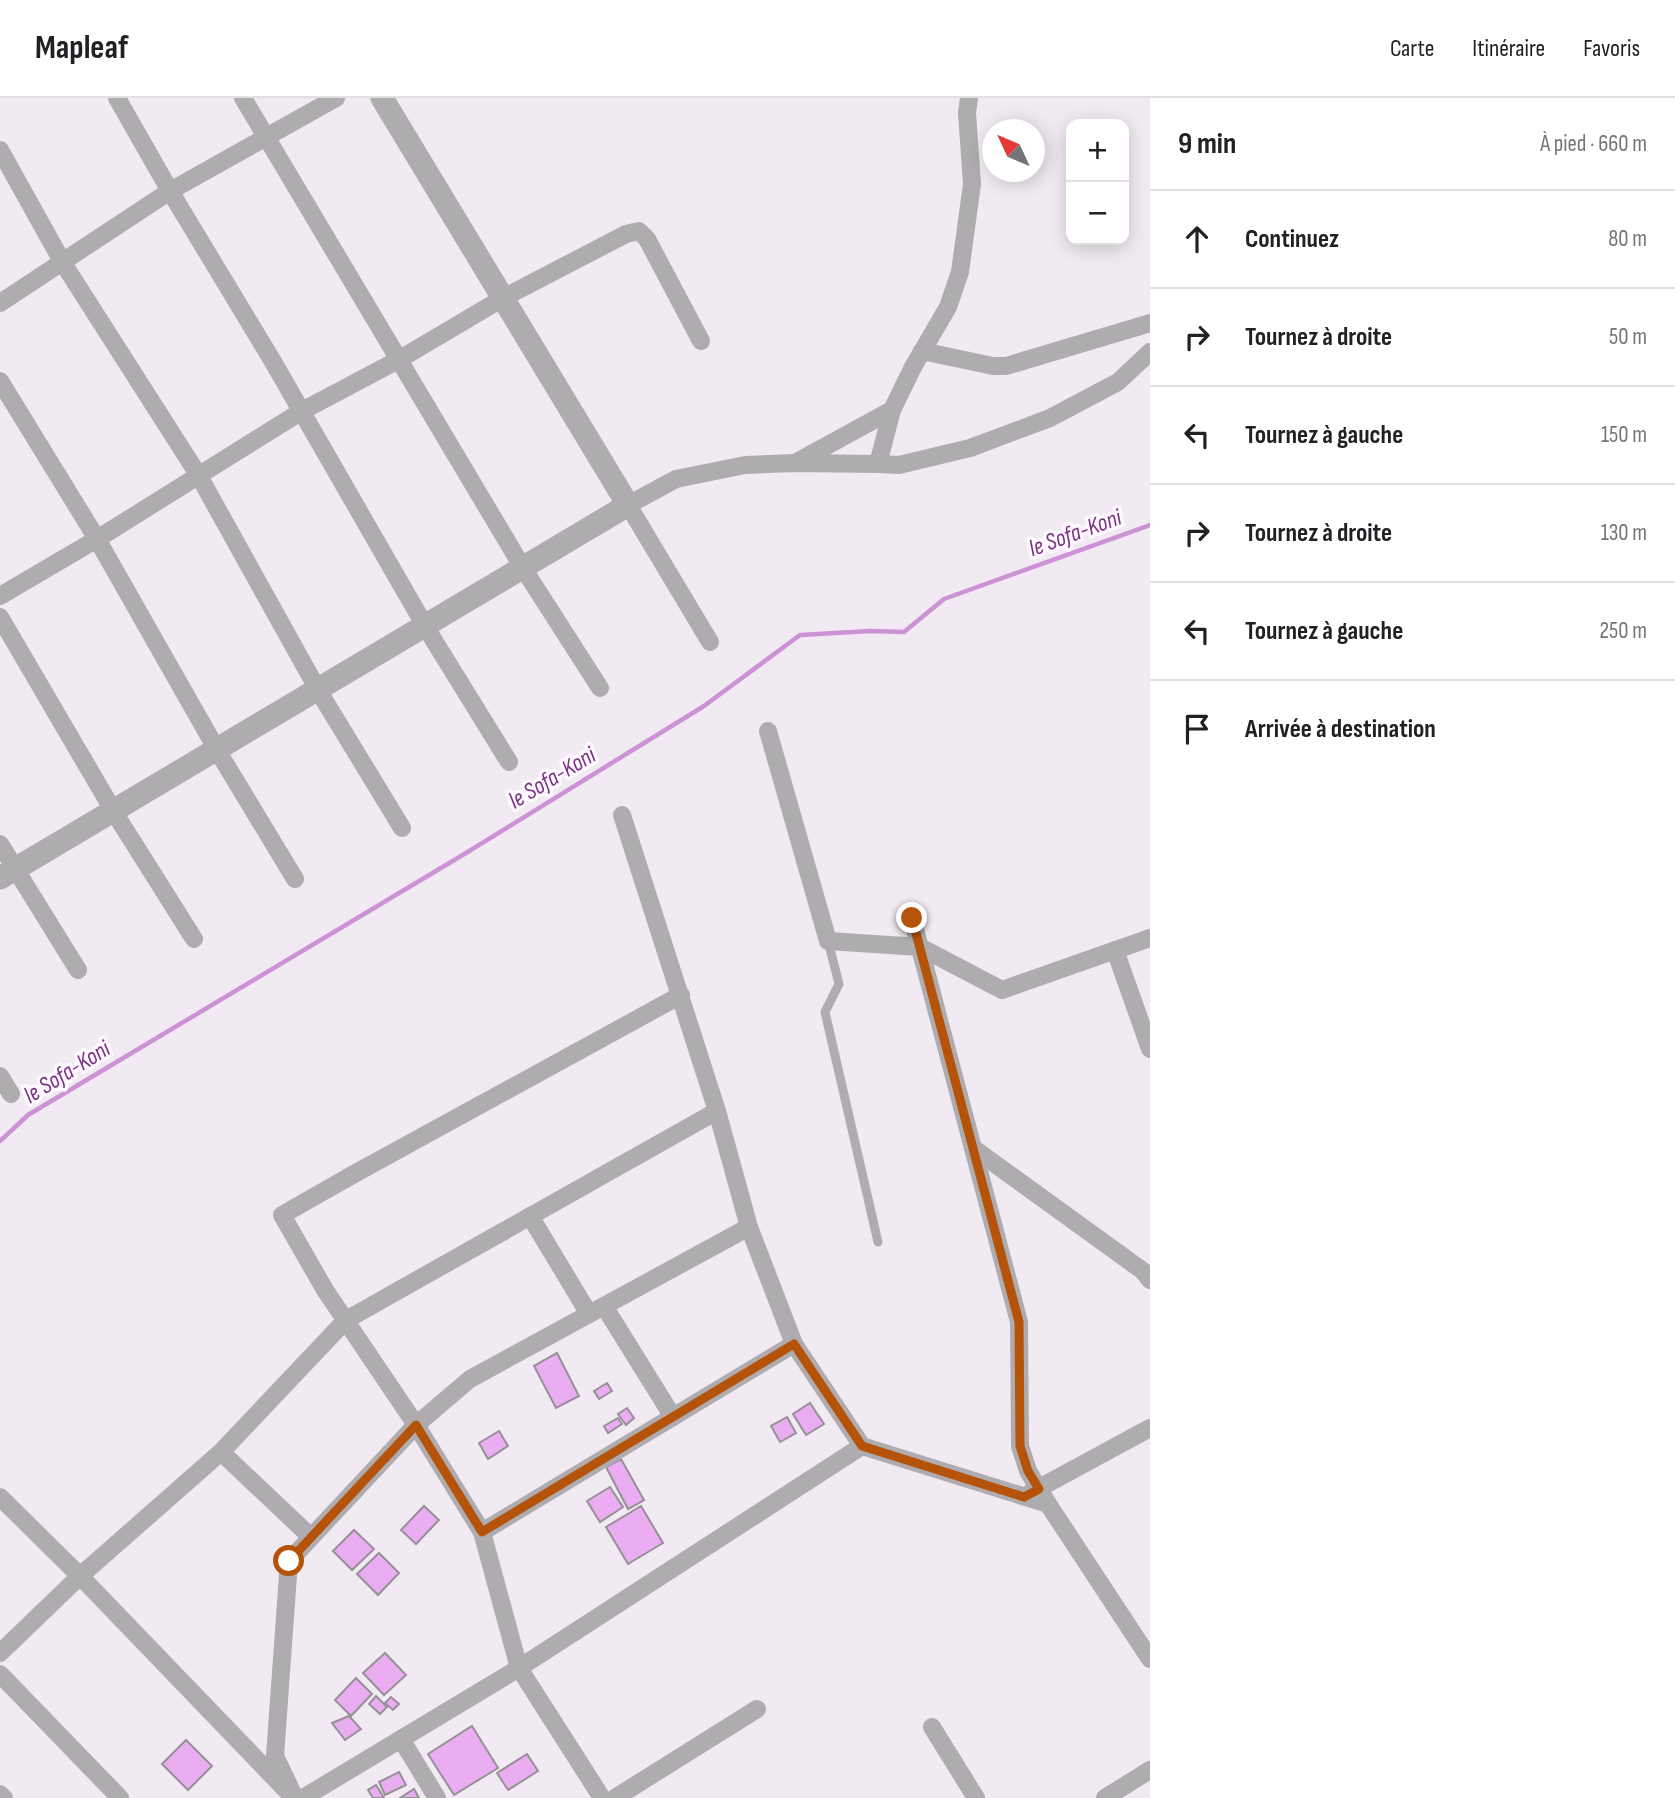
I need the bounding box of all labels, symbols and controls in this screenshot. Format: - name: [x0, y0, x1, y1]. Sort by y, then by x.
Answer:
- text: Mapleaf: [35, 28, 128, 68]
- text: Carte: [1390, 34, 1434, 63]
- text: Itinéraire: [1472, 34, 1545, 63]
- text: Favoris: [1583, 34, 1640, 63]
- north arrow: [982, 119, 1045, 182]
- map controls: [1066, 119, 1129, 245]
- button: +: [1066, 119, 1129, 182]
- text: 9 min: [1178, 126, 1236, 162]
- text: À pied · 660 m: [1540, 130, 1647, 158]
- button: −: [1066, 182, 1129, 245]
- icon: ahead: [1178, 220, 1216, 258]
- text: Continuez: [1245, 224, 1339, 255]
- text: 80 m: [1608, 225, 1647, 253]
- icon: right: [1178, 318, 1216, 356]
- text: Tournez à droite: [1245, 322, 1392, 353]
- text: 50 m: [1609, 323, 1647, 351]
- icon: left: [1178, 416, 1216, 454]
- text: Tournez à gauche: [1245, 420, 1403, 451]
- text: 150 m: [1601, 421, 1647, 449]
- water label: le Sofa-Koni: [1025, 503, 1126, 563]
- icon: right: [1178, 514, 1216, 552]
- text: Tournez à droite: [1245, 518, 1392, 549]
- text: 130 m: [1601, 519, 1647, 547]
- icon: left: [1178, 612, 1216, 650]
- text: Tournez à gauche: [1245, 616, 1403, 647]
- text: 250 m: [1600, 617, 1647, 645]
- icon: arrive: [1178, 710, 1216, 748]
- text: Arrivée à destination: [1245, 714, 1436, 745]
- water label: le Sofa-Koni: [503, 740, 601, 815]
- route end: [896, 902, 927, 933]
- water label: le Sofa-Koni: [18, 1034, 116, 1110]
- route start: [273, 1545, 304, 1576]

